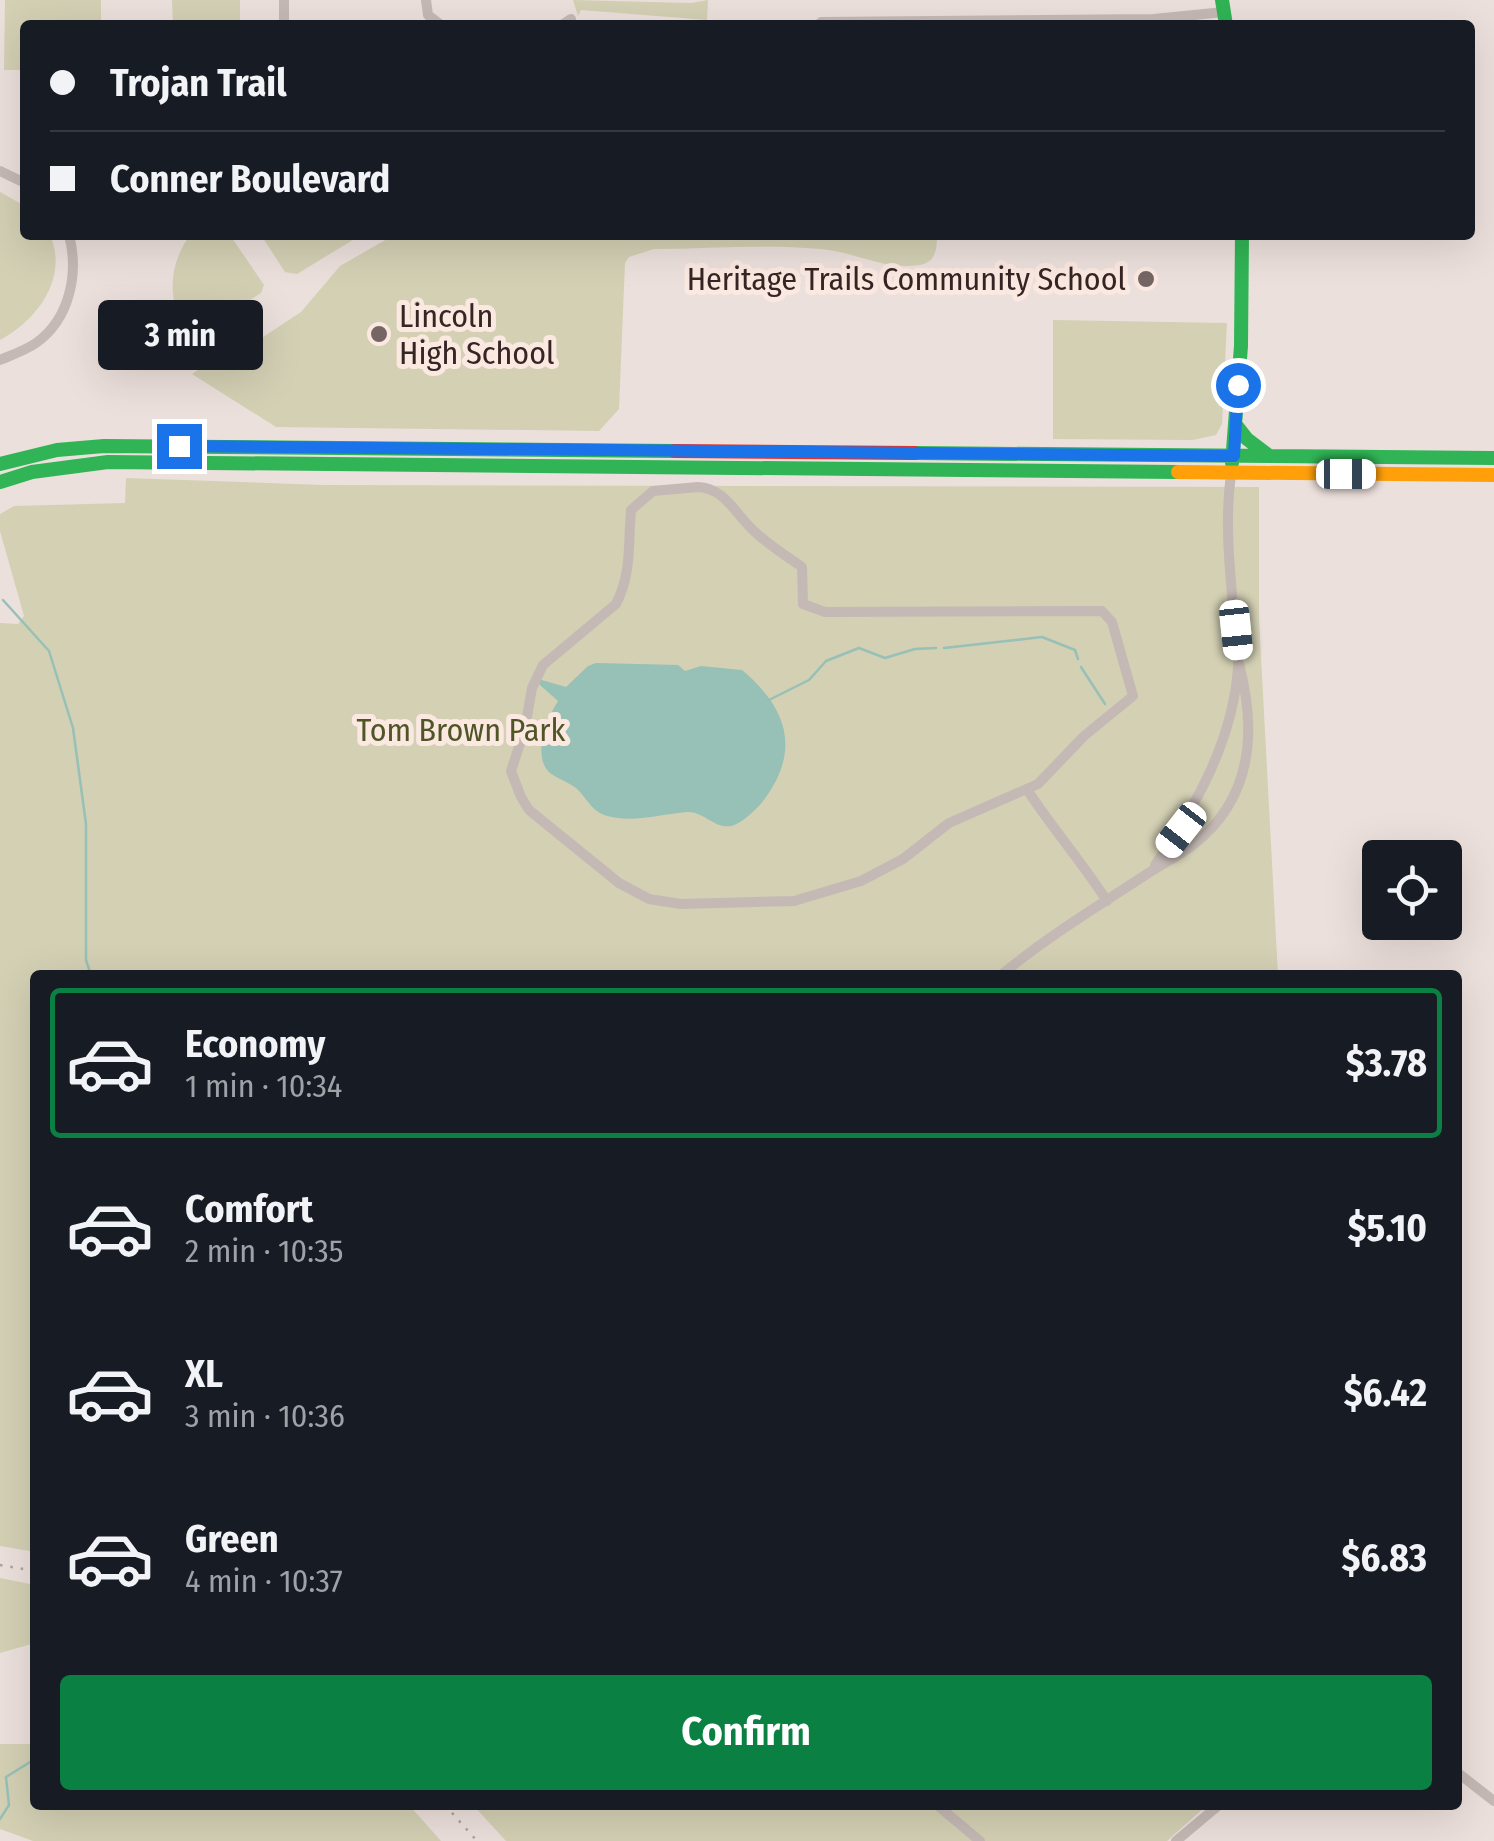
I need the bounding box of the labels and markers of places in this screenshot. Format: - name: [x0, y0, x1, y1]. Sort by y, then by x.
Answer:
- place label: Heritage Trails Community School: [687, 260, 1126, 298]
- marker: Heritage Trails Community School: [1135, 268, 1157, 290]
- place label: Lincoln High School: [399, 297, 554, 372]
- marker: Lincoln High School: [368, 323, 390, 345]

